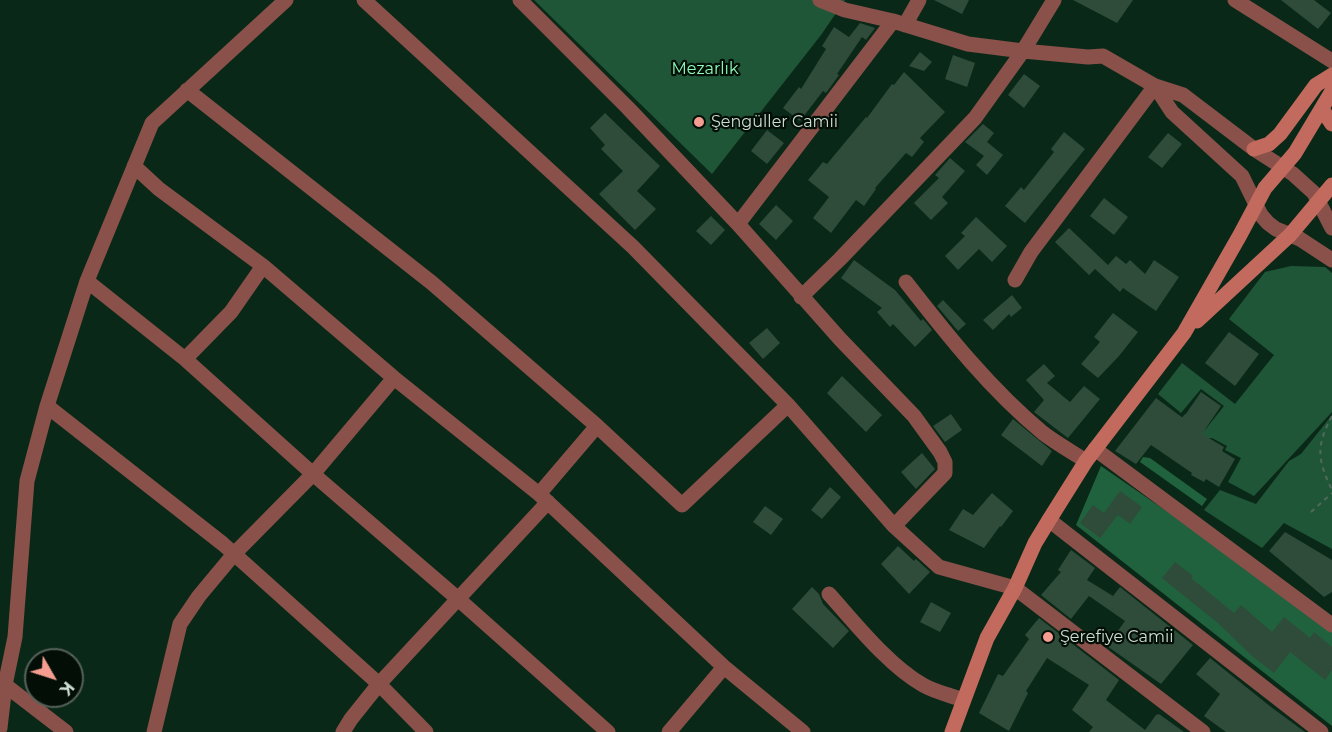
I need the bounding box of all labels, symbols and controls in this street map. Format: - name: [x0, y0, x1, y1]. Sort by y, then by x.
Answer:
- park label: Mezarlık: [672, 59, 738, 79]
- place label: Şengüller Camii: [711, 112, 838, 132]
- marker: Şengüller Camii: [692, 115, 706, 129]
- place label: Şerefiye Camii: [1060, 627, 1174, 647]
- marker: Şerefiye Camii: [1041, 630, 1055, 644]
- north arrow: [24, 648, 84, 708]
- text: K: [56, 678, 78, 699]

